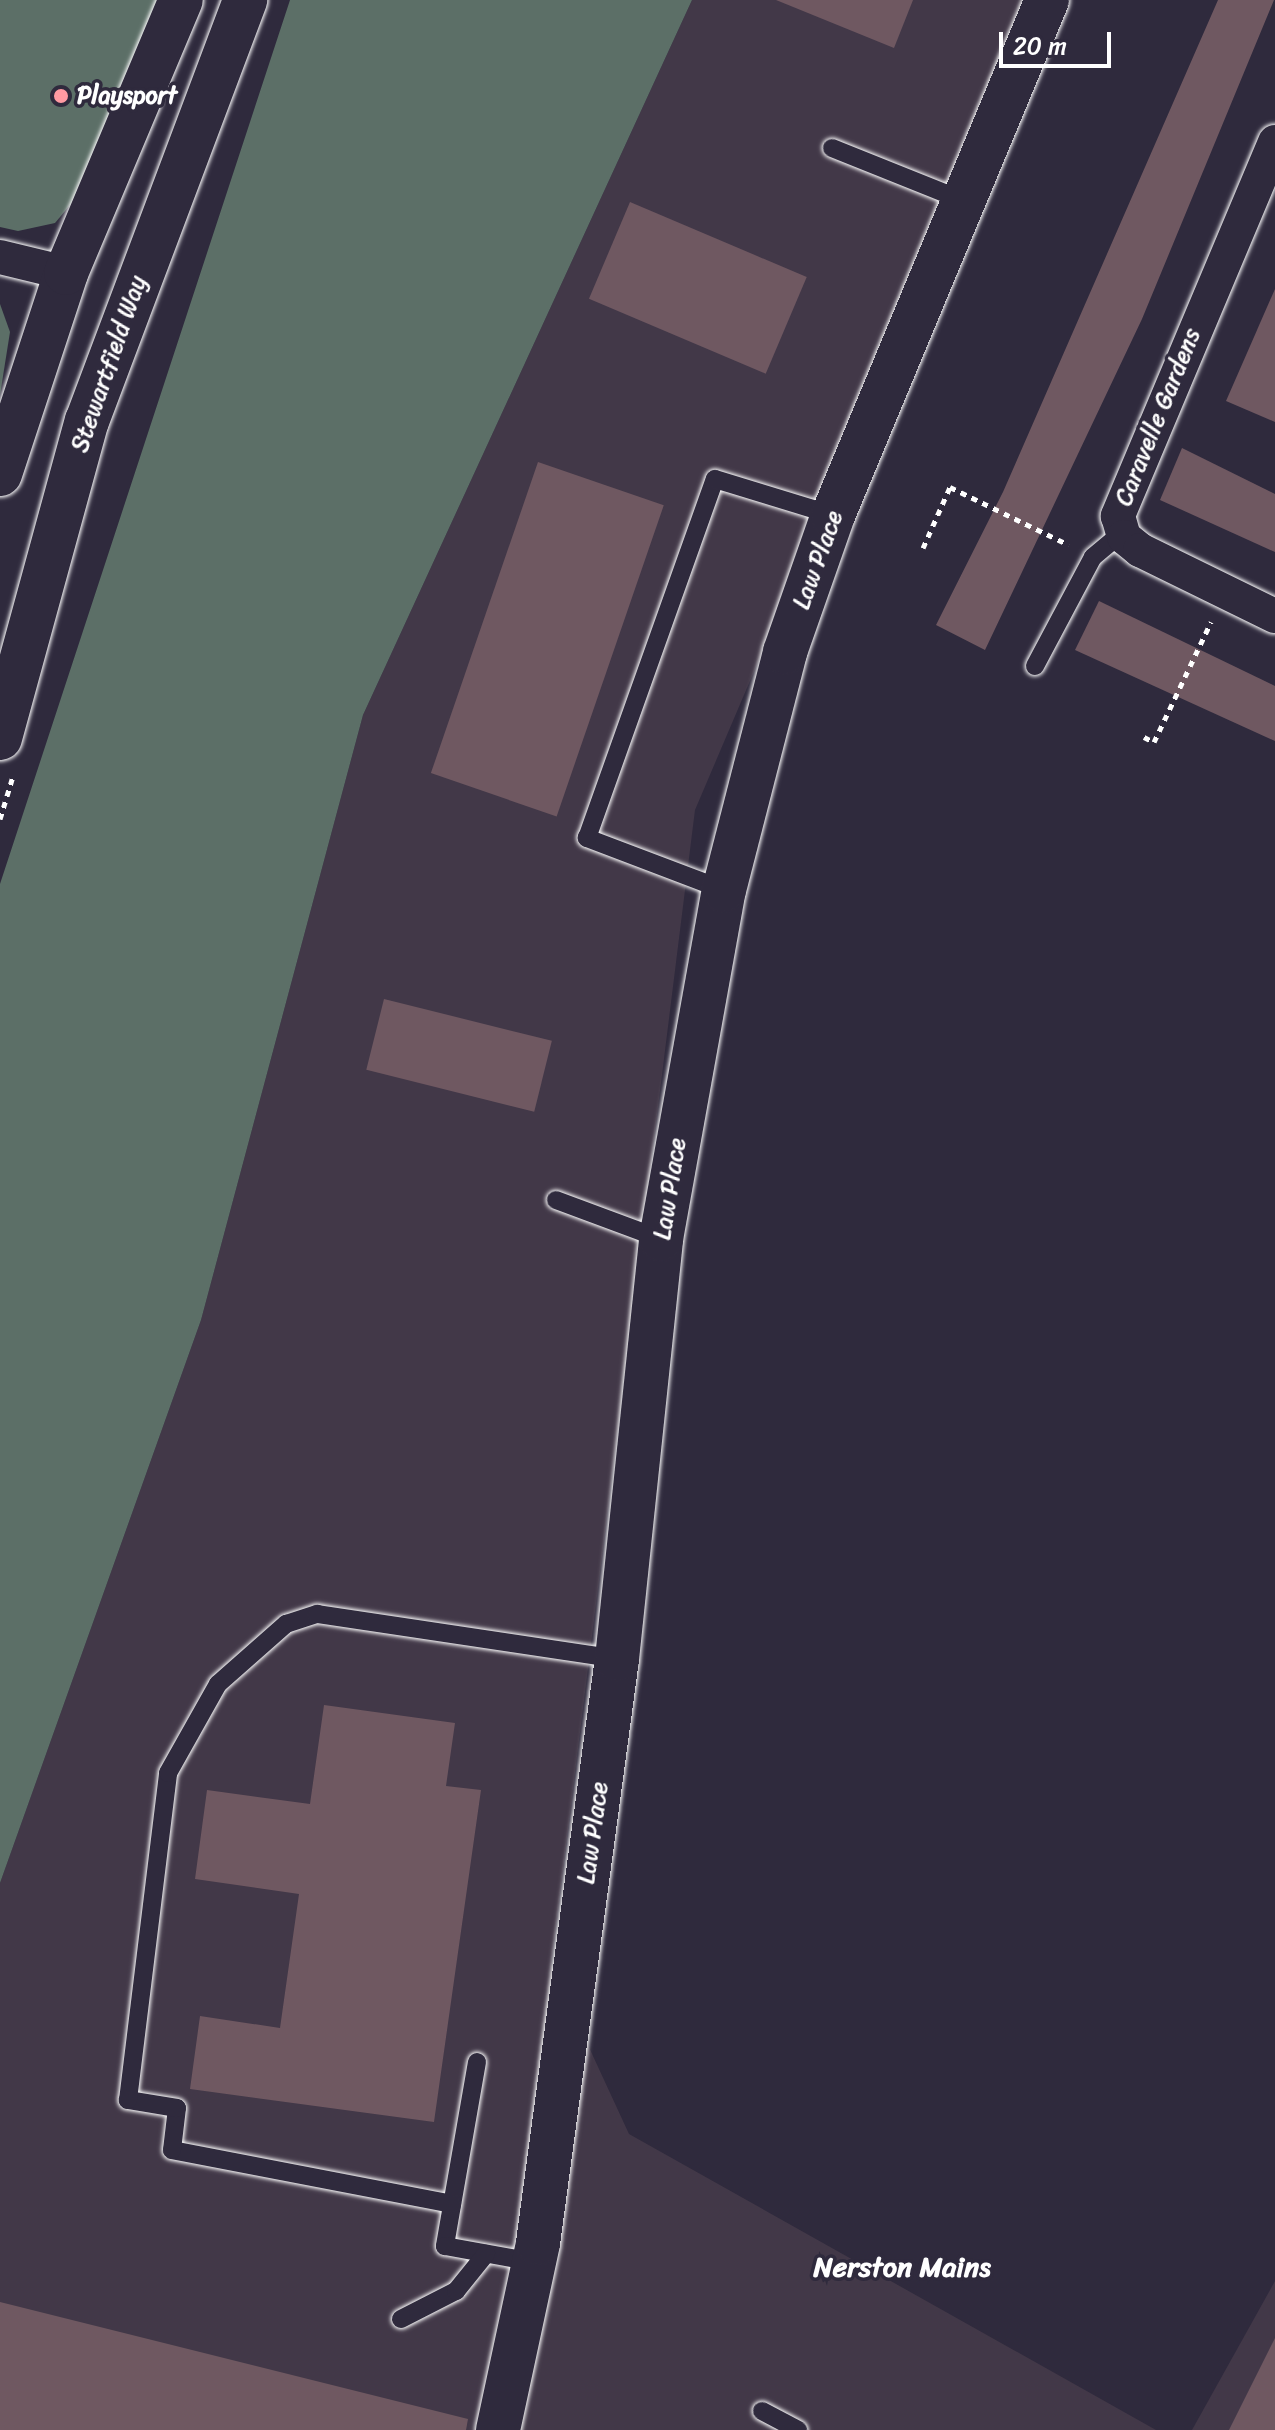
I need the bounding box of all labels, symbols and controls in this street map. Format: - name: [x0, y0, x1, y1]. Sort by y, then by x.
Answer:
- scale bar: [1003, 16, 1115, 66]
- text: 20 m: [1013, 25, 1067, 67]
- place label: Playsport: [77, 82, 177, 110]
- marker: Playsport: [52, 87, 70, 105]
- street label: Stewartfield Way: [65, 272, 153, 456]
- street label: Caravelle Gardens: [1109, 324, 1207, 510]
- street label: Law Place: [787, 506, 849, 614]
- street label: Law Place: [648, 1136, 692, 1242]
- street label: Law Place: [572, 1780, 614, 1886]
- district label: Nerston Mains: [813, 2250, 991, 2284]

